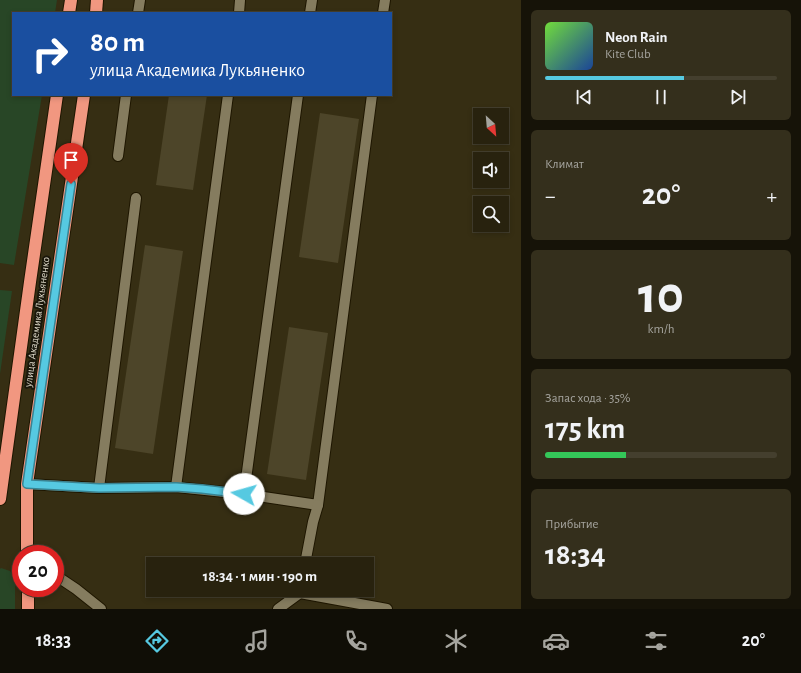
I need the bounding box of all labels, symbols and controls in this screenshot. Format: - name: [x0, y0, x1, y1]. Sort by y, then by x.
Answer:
- icon: right: [24, 28, 76, 80]
- text: 80 m: [90, 29, 145, 57]
- text: Neon Rain: [605, 30, 667, 45]
- text: Kite Club: [605, 48, 651, 61]
- text: улица Академика Лукьяненко: [90, 62, 305, 80]
- icon: previous: [573, 86, 595, 108]
- icon: pause: [650, 86, 672, 108]
- icon: next: [727, 86, 749, 108]
- north arrow: [473, 108, 509, 144]
- map controls: [473, 108, 509, 232]
- pin: [54, 143, 88, 184]
- icon: arrive: [60, 149, 82, 171]
- button: sound: [473, 152, 509, 188]
- text: Климат: [545, 158, 584, 171]
- text: 20°: [642, 180, 680, 210]
- text: −: [545, 185, 556, 207]
- text: +: [766, 185, 777, 207]
- button: search: [473, 196, 509, 232]
- street label: улица Академика Лукьяненко: [22, 256, 52, 389]
- text: 10: [638, 270, 684, 322]
- text: km/h: [648, 323, 674, 336]
- text: Запас хода · 35%: [545, 392, 631, 405]
- text: 175 km: [545, 414, 625, 444]
- position arrow: [223, 473, 265, 515]
- text: Прибытие: [545, 518, 599, 531]
- text: 18:34: [545, 540, 605, 570]
- speed limit sign: 20: [12, 545, 64, 597]
- text: 18:34 · 1 мин · 190 m: [203, 569, 317, 584]
- icon: directions: [143, 627, 171, 655]
- icon: music: [243, 627, 271, 655]
- icon: phone: [342, 627, 370, 655]
- icon: climate: [442, 627, 470, 655]
- icon: car: [542, 627, 570, 655]
- icon: filters: [642, 627, 670, 655]
- text: 18:33: [36, 632, 71, 650]
- text: 20°: [742, 632, 765, 650]

